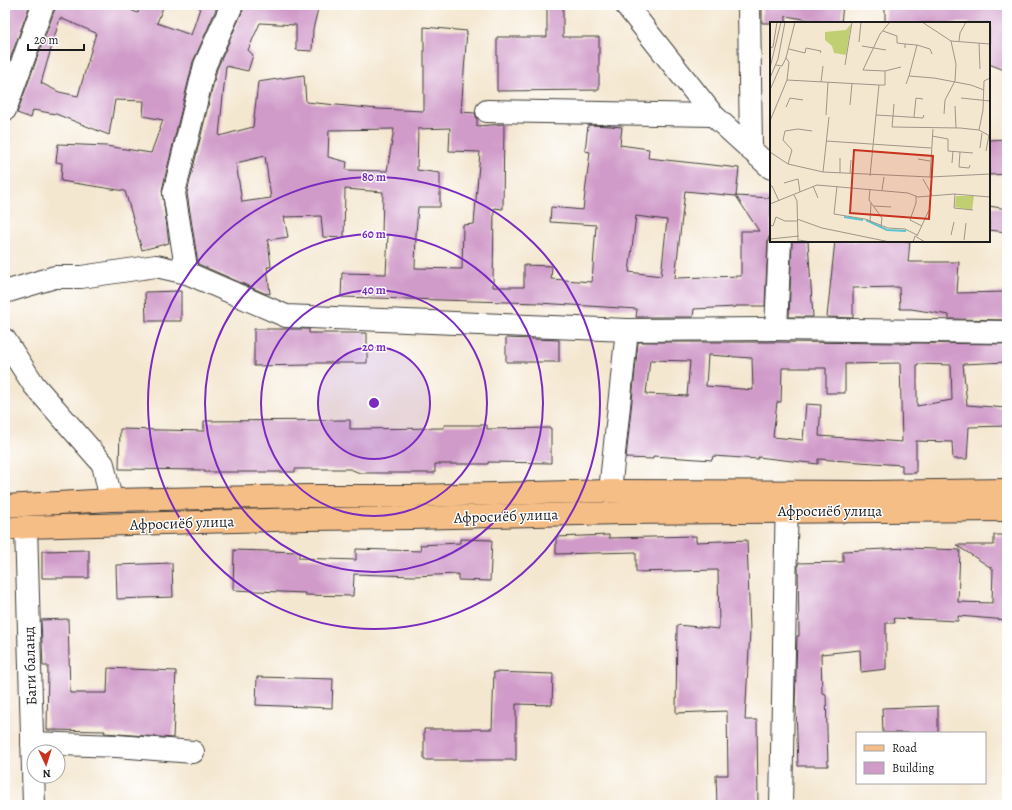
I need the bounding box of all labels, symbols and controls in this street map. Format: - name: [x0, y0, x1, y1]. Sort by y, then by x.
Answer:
- inset map: [770, 22, 990, 242]
- scale bar: [28, 26, 84, 52]
- text: 20 m: [34, 32, 58, 48]
- text: 80 m: [362, 169, 386, 185]
- text: 60 m: [362, 226, 386, 242]
- text: 40 m: [362, 282, 386, 298]
- text: 20 m: [362, 339, 386, 355]
- centre of rings: [367, 396, 381, 410]
- street label: Афросиёб улица: [777, 501, 882, 521]
- street label: Афросиёб улица: [452, 504, 559, 528]
- street label: Афросиёб улица: [128, 511, 235, 535]
- street label: Баги баланд: [19, 626, 41, 706]
- legend: [856, 732, 986, 784]
- text: Road: [892, 740, 918, 756]
- north arrow: [26, 744, 66, 784]
- text: Building: [892, 760, 934, 776]
- text: N: [42, 766, 51, 781]

